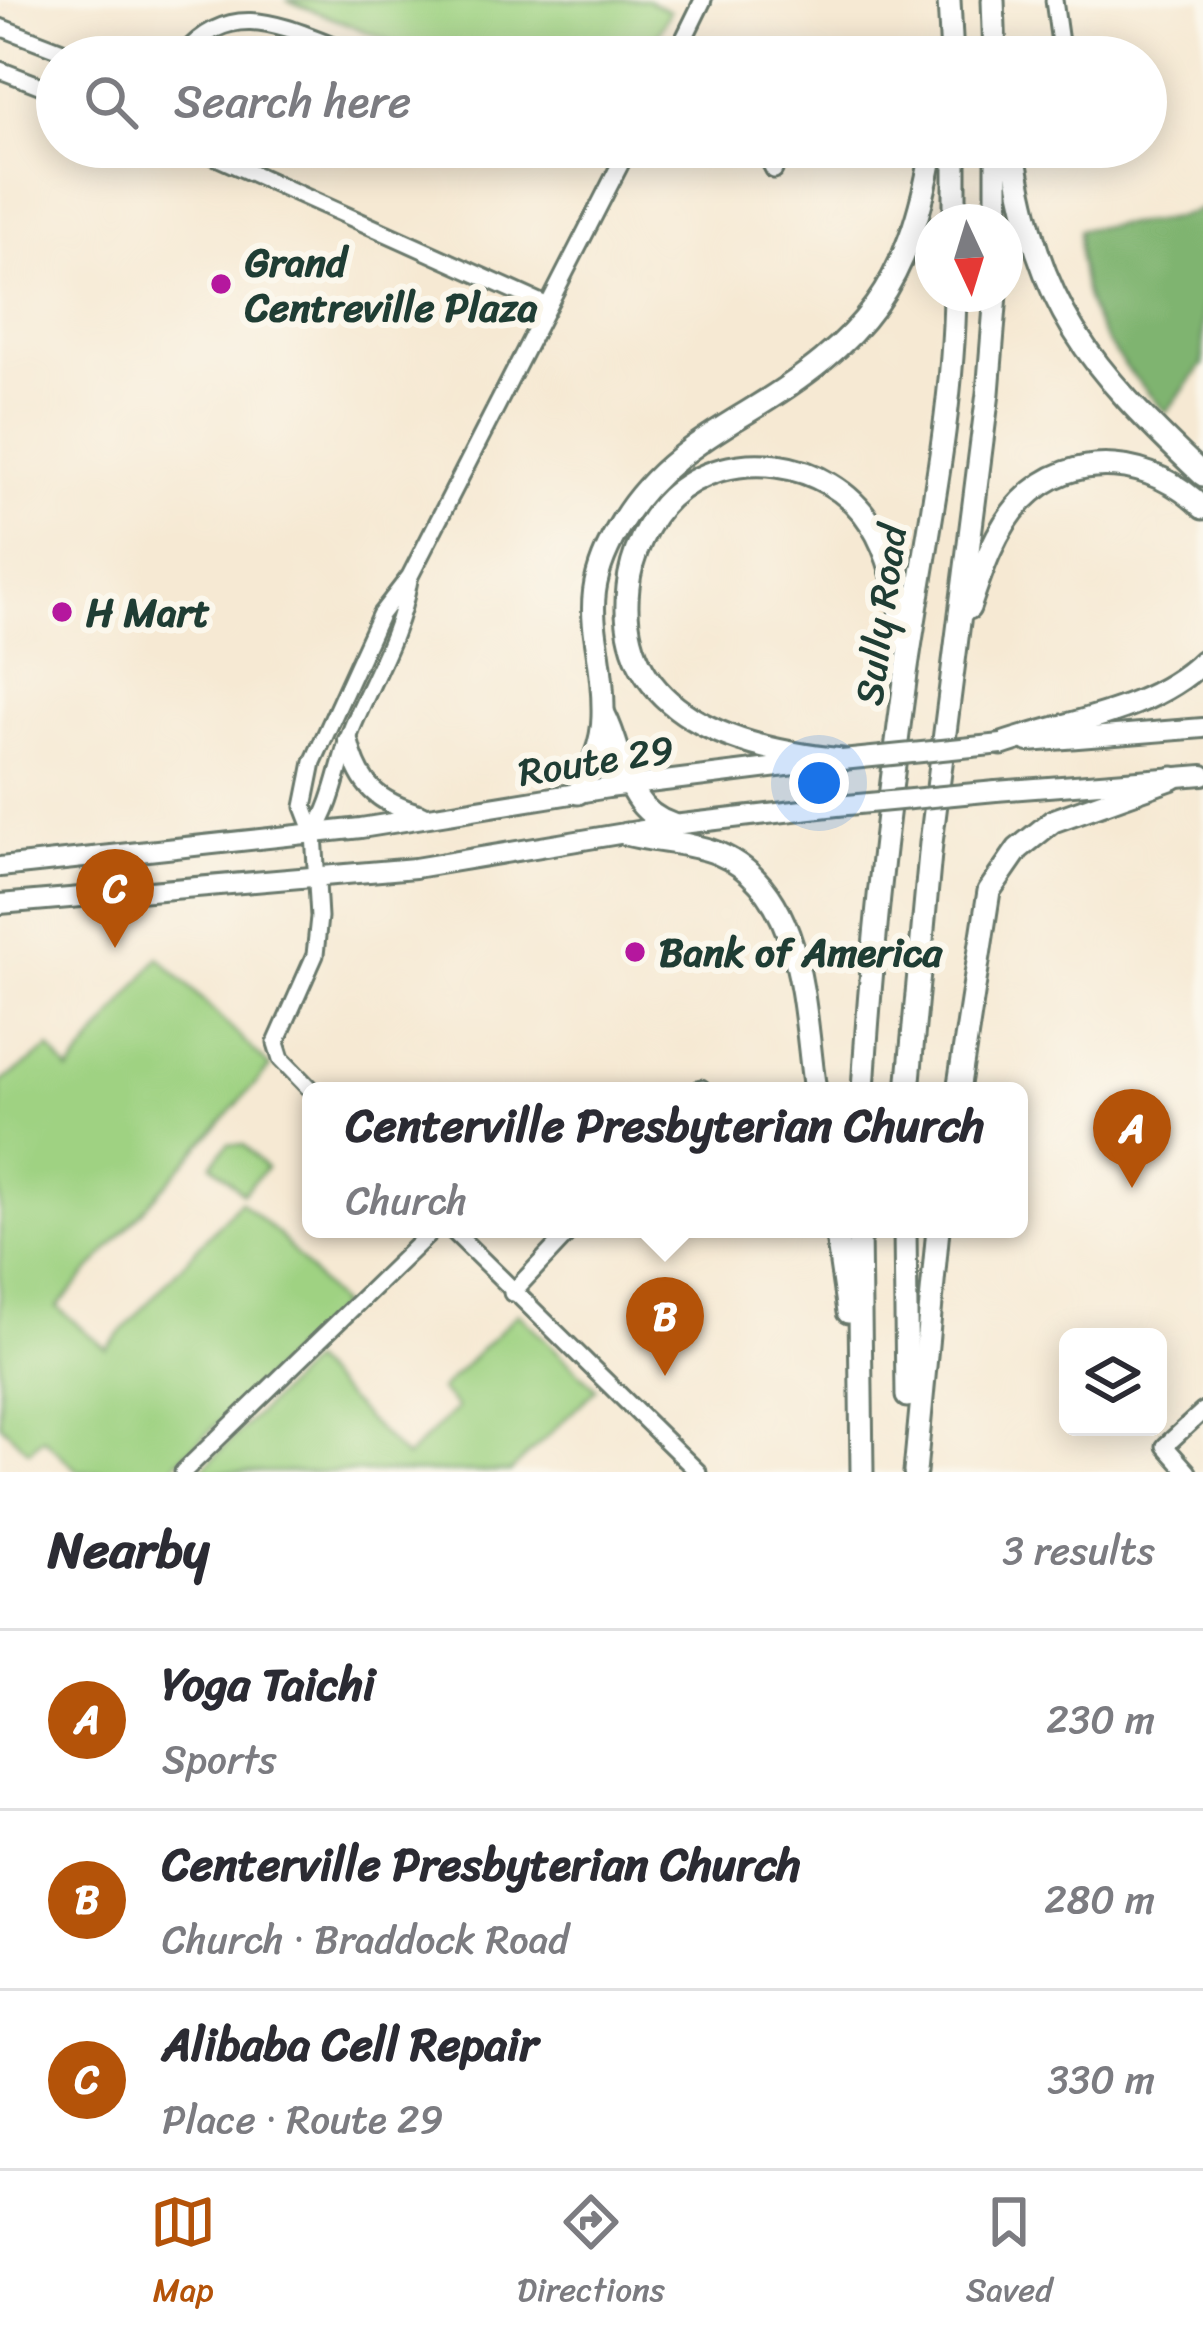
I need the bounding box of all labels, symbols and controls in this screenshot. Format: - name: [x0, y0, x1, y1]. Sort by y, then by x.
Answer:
- search box: [36, 36, 1167, 168]
- text: Search here: [174, 62, 411, 142]
- icon: search: [78, 69, 144, 135]
- north arrow: [915, 204, 1023, 312]
- place label: Grand Centreville Plaza: [244, 228, 538, 342]
- marker: Grand Centreville Plaza: [208, 271, 234, 297]
- street label: Sully Road: [834, 518, 928, 710]
- place label: H Mart: [86, 578, 210, 647]
- marker: H Mart: [49, 599, 75, 625]
- street label: Route 29: [513, 714, 679, 807]
- your location: [789, 753, 849, 813]
- pin: C: [76, 849, 154, 948]
- place label: Bank of America: [659, 918, 943, 987]
- marker: Bank of America: [622, 939, 648, 965]
- popup: [302, 1082, 1028, 1238]
- text: Centerville Presbyterian Church: [346, 1086, 984, 1166]
- pin: A: [1093, 1089, 1171, 1188]
- text: Church: [346, 1166, 467, 1235]
- pin: B: [626, 1277, 704, 1376]
- map controls: [1059, 1328, 1167, 1436]
- button: layers: [1059, 1328, 1167, 1436]
- text: Nearby: [48, 1505, 209, 1595]
- text: 3 results: [1002, 1516, 1155, 1585]
- text: Yoga Taichi: [162, 1645, 375, 1725]
- text: A: [74, 1685, 100, 1754]
- text: 230 m: [1046, 1685, 1155, 1754]
- text: Sports: [162, 1725, 277, 1794]
- text: Centerville Presbyterian Church: [162, 1825, 801, 1905]
- text: B: [75, 1865, 99, 1934]
- text: 280 m: [1044, 1865, 1155, 1934]
- text: Church · Braddock Road: [162, 1905, 569, 1974]
- text: Alibaba Cell Repair: [162, 2005, 538, 2085]
- text: C: [75, 2045, 99, 2114]
- text: 330 m: [1047, 2045, 1155, 2114]
- text: Place · Route 29: [162, 2085, 443, 2154]
- tab: Map: [150, 2189, 216, 2319]
- tab: Directions: [517, 2189, 665, 2319]
- tab: Saved: [966, 2189, 1053, 2319]

